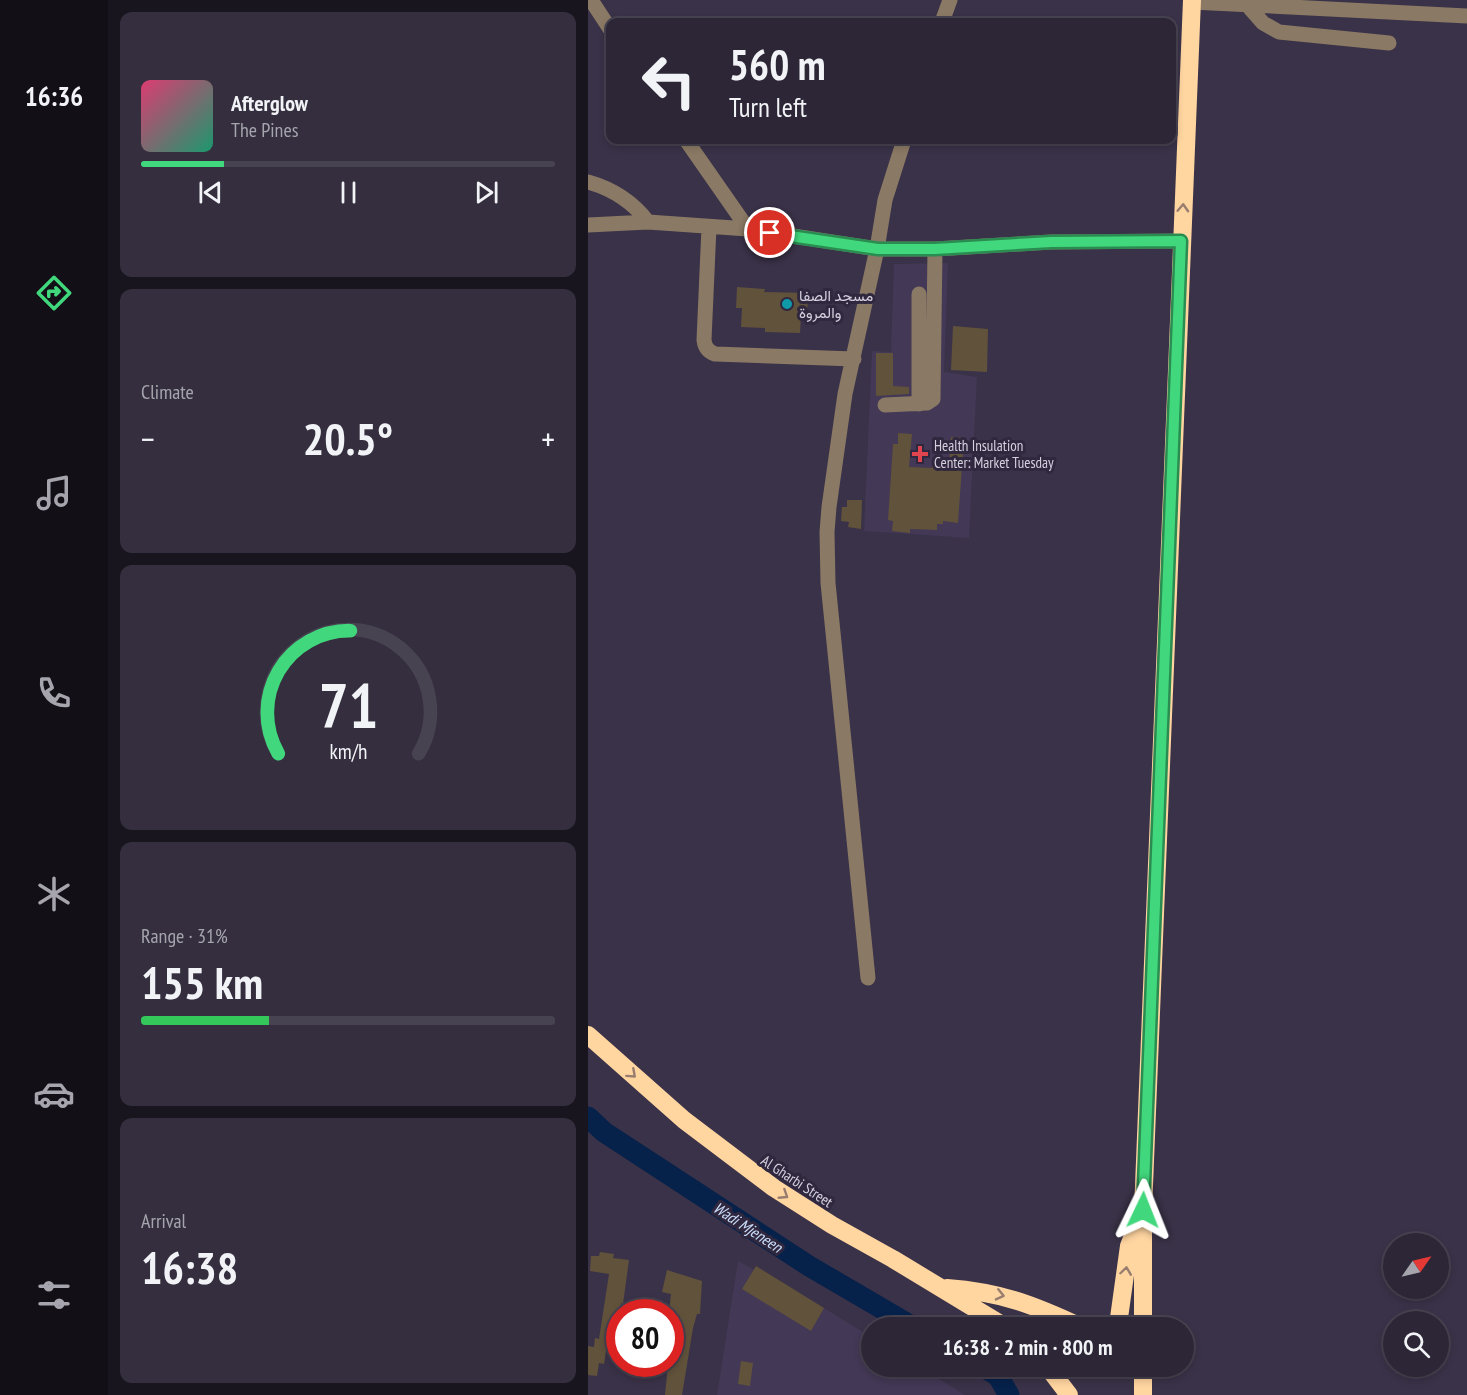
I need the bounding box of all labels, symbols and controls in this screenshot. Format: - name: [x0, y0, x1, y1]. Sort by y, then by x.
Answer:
- text: 560 m: [729, 37, 826, 92]
- icon: left: [630, 42, 708, 120]
- text: 16:36: [25, 79, 83, 113]
- text: Afterglow: [231, 89, 308, 117]
- text: Turn left: [729, 90, 807, 124]
- text: The Pines: [231, 117, 298, 143]
- icon: previous: [194, 176, 227, 209]
- icon: pause: [332, 176, 365, 209]
- icon: next: [470, 176, 503, 209]
- one-way arrow: [1176, 203, 1189, 212]
- pin: [744, 207, 795, 258]
- icon: arrive: [753, 216, 786, 249]
- icon: directions: [33, 272, 75, 314]
- place label: مسجد الصفا والمروة: [799, 286, 873, 322]
- marker: مسجد الصفا والمروة: [780, 297, 794, 311]
- text: Climate: [141, 379, 194, 405]
- text: 20.5°: [303, 409, 393, 467]
- text: −: [141, 417, 155, 460]
- text: +: [541, 417, 555, 460]
- place label: Health Insulation Center: Market Tuesday: [934, 436, 1054, 472]
- marker: Health Insulation Center: Market Tuesday: [911, 445, 929, 463]
- icon: music: [33, 472, 75, 514]
- text: 71: [318, 665, 378, 746]
- icon: phone: [33, 672, 75, 714]
- text: km/h: [329, 738, 367, 766]
- icon: climate: [33, 873, 75, 915]
- text: Range · 31%: [141, 923, 228, 949]
- text: 155 km: [141, 953, 263, 1011]
- one-way arrow: [625, 1067, 636, 1078]
- icon: car: [33, 1073, 75, 1115]
- street label: Al Gharbi Street: [757, 1151, 837, 1211]
- position arrow: [1111, 1178, 1175, 1242]
- one-way arrow: [778, 1188, 789, 1199]
- water label: Wadi Mjeneen: [710, 1197, 787, 1257]
- text: Arrival: [141, 1208, 186, 1234]
- north arrow: [1383, 1233, 1449, 1299]
- map controls: [1383, 1233, 1449, 1377]
- text: 16:38: [141, 1238, 238, 1296]
- one-way arrow: [1119, 1266, 1131, 1275]
- icon: filters: [33, 1274, 75, 1316]
- one-way arrow: [995, 1288, 1005, 1301]
- speed limit sign: 80: [606, 1299, 684, 1377]
- button: search: [1383, 1311, 1449, 1377]
- text: 16:38 · 2 min · 800 m: [942, 1333, 1113, 1361]

